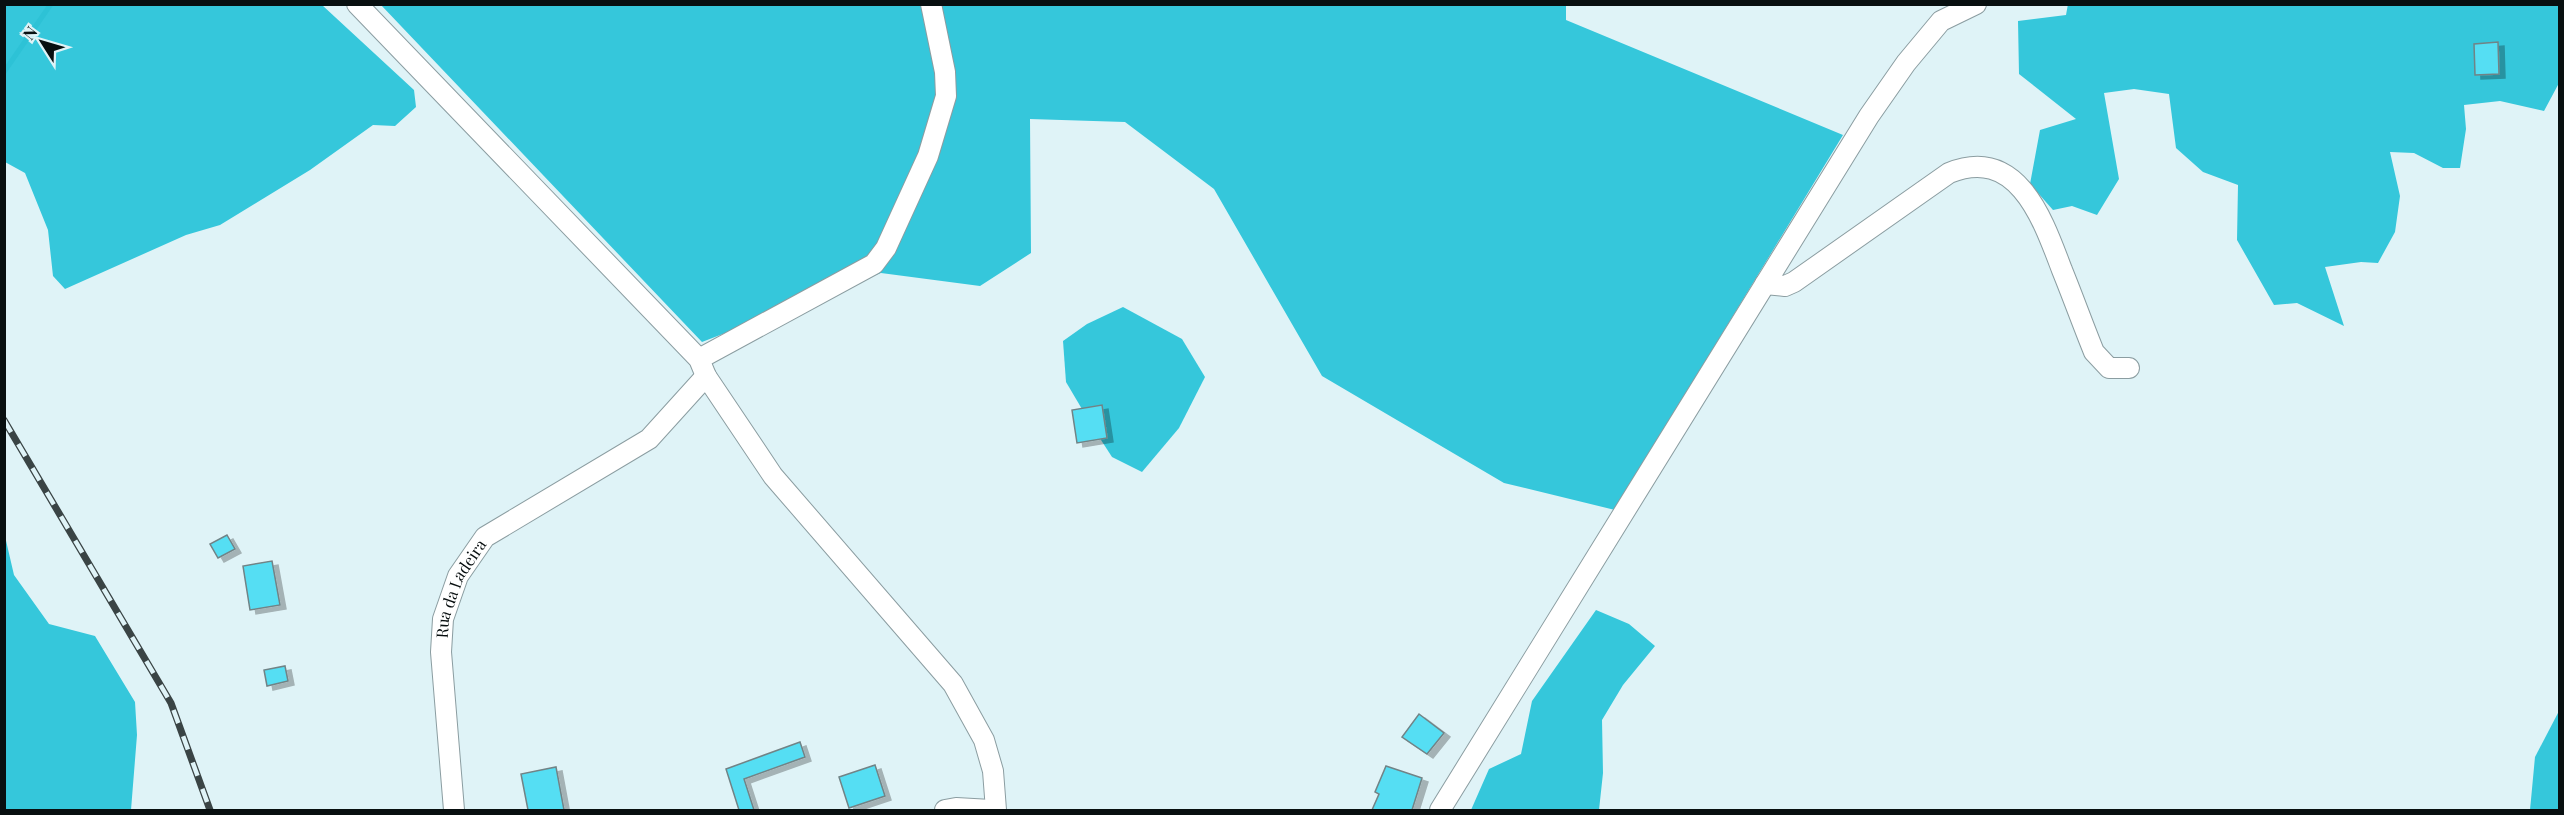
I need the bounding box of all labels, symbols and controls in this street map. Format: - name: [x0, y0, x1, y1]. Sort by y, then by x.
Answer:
- north arrow: [12, 12, 72, 72]
- text: N: [18, 21, 42, 44]
- street label: Rua da Ladeira: [431, 535, 490, 639]

